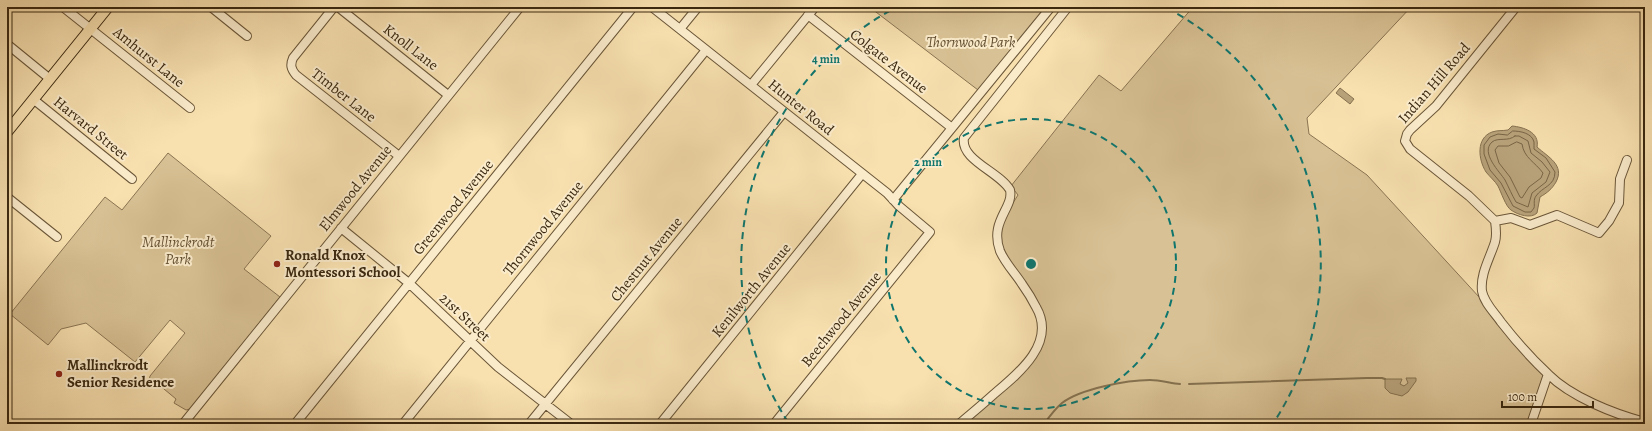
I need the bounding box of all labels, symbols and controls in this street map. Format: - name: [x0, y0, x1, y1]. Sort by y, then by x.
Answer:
- street label: Knoll Lane: [379, 19, 443, 75]
- street label: Amhurst Lane: [108, 21, 189, 92]
- street label: Colgate Avenue: [846, 24, 932, 98]
- park label: Thornwood Park: [926, 32, 1016, 52]
- street label: Indian Hill Road: [1393, 38, 1475, 128]
- text: 4 min: [812, 51, 840, 67]
- street label: Timber Lane: [307, 63, 381, 127]
- street label: Hunter Road: [764, 74, 839, 140]
- street label: Harvard Street: [49, 92, 133, 164]
- street label: Elmwood Avenue: [314, 140, 396, 235]
- text: 2 min: [914, 154, 942, 170]
- street label: Greenwood Avenue: [408, 155, 498, 259]
- street label: Thornwood Avenue: [498, 176, 588, 280]
- street label: Chestnut Avenue: [605, 212, 687, 306]
- park label: Mallinckrodt Park: [142, 232, 215, 269]
- street label: Kenilworth Avenue: [707, 238, 795, 341]
- place label: Ronald Knox Montessori School: [285, 245, 400, 282]
- centre of rings: [1024, 257, 1038, 271]
- marker: Ronald Knox Montessori School: [272, 259, 282, 269]
- street label: Beechwood Avenue: [796, 267, 886, 371]
- street label: 21st Street: [435, 288, 495, 346]
- place label: Mallinckrodt Senior Residence: [67, 355, 174, 392]
- marker: Mallinckrodt Senior Residence: [54, 369, 64, 379]
- scale bar: [1502, 383, 1593, 409]
- text: 100 m: [1508, 389, 1537, 405]

